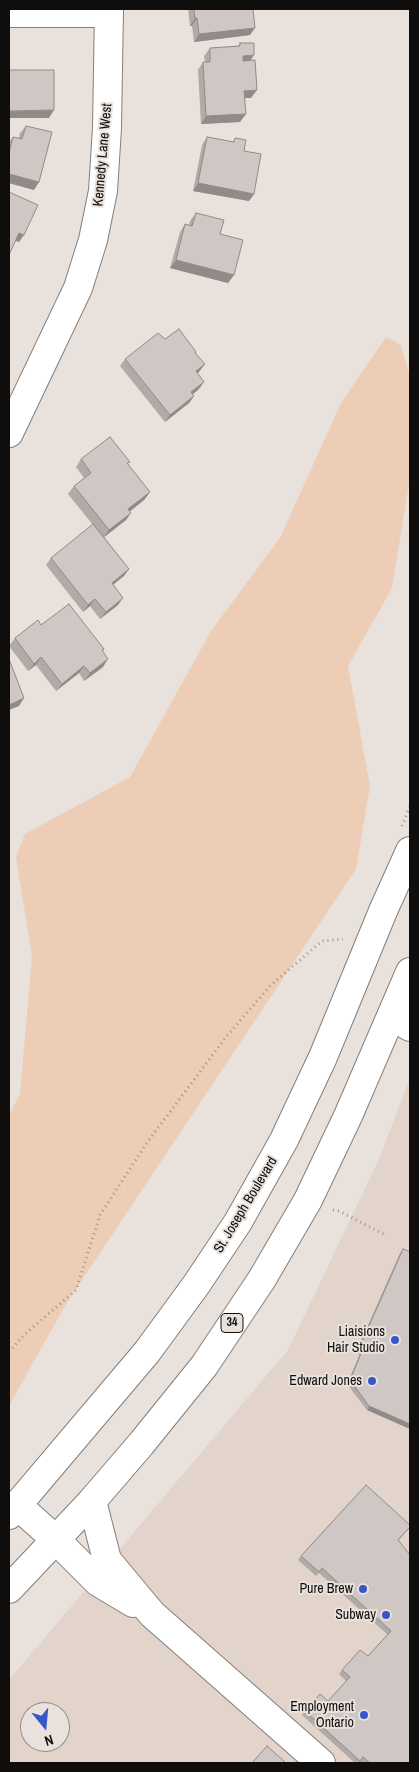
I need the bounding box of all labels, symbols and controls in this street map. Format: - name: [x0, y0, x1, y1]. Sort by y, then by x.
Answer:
- street label: Kennedy Lane West: [90, 103, 116, 207]
- street label: St. Joseph Boulevard: [211, 1154, 281, 1256]
- road number: 34: [221, 1314, 243, 1332]
- place label: Liaisions Hair Studio: [327, 1324, 385, 1356]
- marker: Liaisions Hair Studio: [389, 1334, 401, 1346]
- place label: Edward Jones: [289, 1373, 362, 1389]
- marker: Edward Jones: [366, 1375, 378, 1387]
- place label: Pure Brew: [299, 1581, 353, 1597]
- marker: Pure Brew: [357, 1583, 369, 1595]
- place label: Subway: [335, 1607, 376, 1623]
- marker: Subway: [380, 1609, 392, 1621]
- place label: Employment Ontario: [290, 1699, 354, 1731]
- north arrow: [20, 1702, 70, 1752]
- marker: Employment Ontario: [358, 1709, 370, 1721]
- text: N: [43, 1731, 56, 1750]

